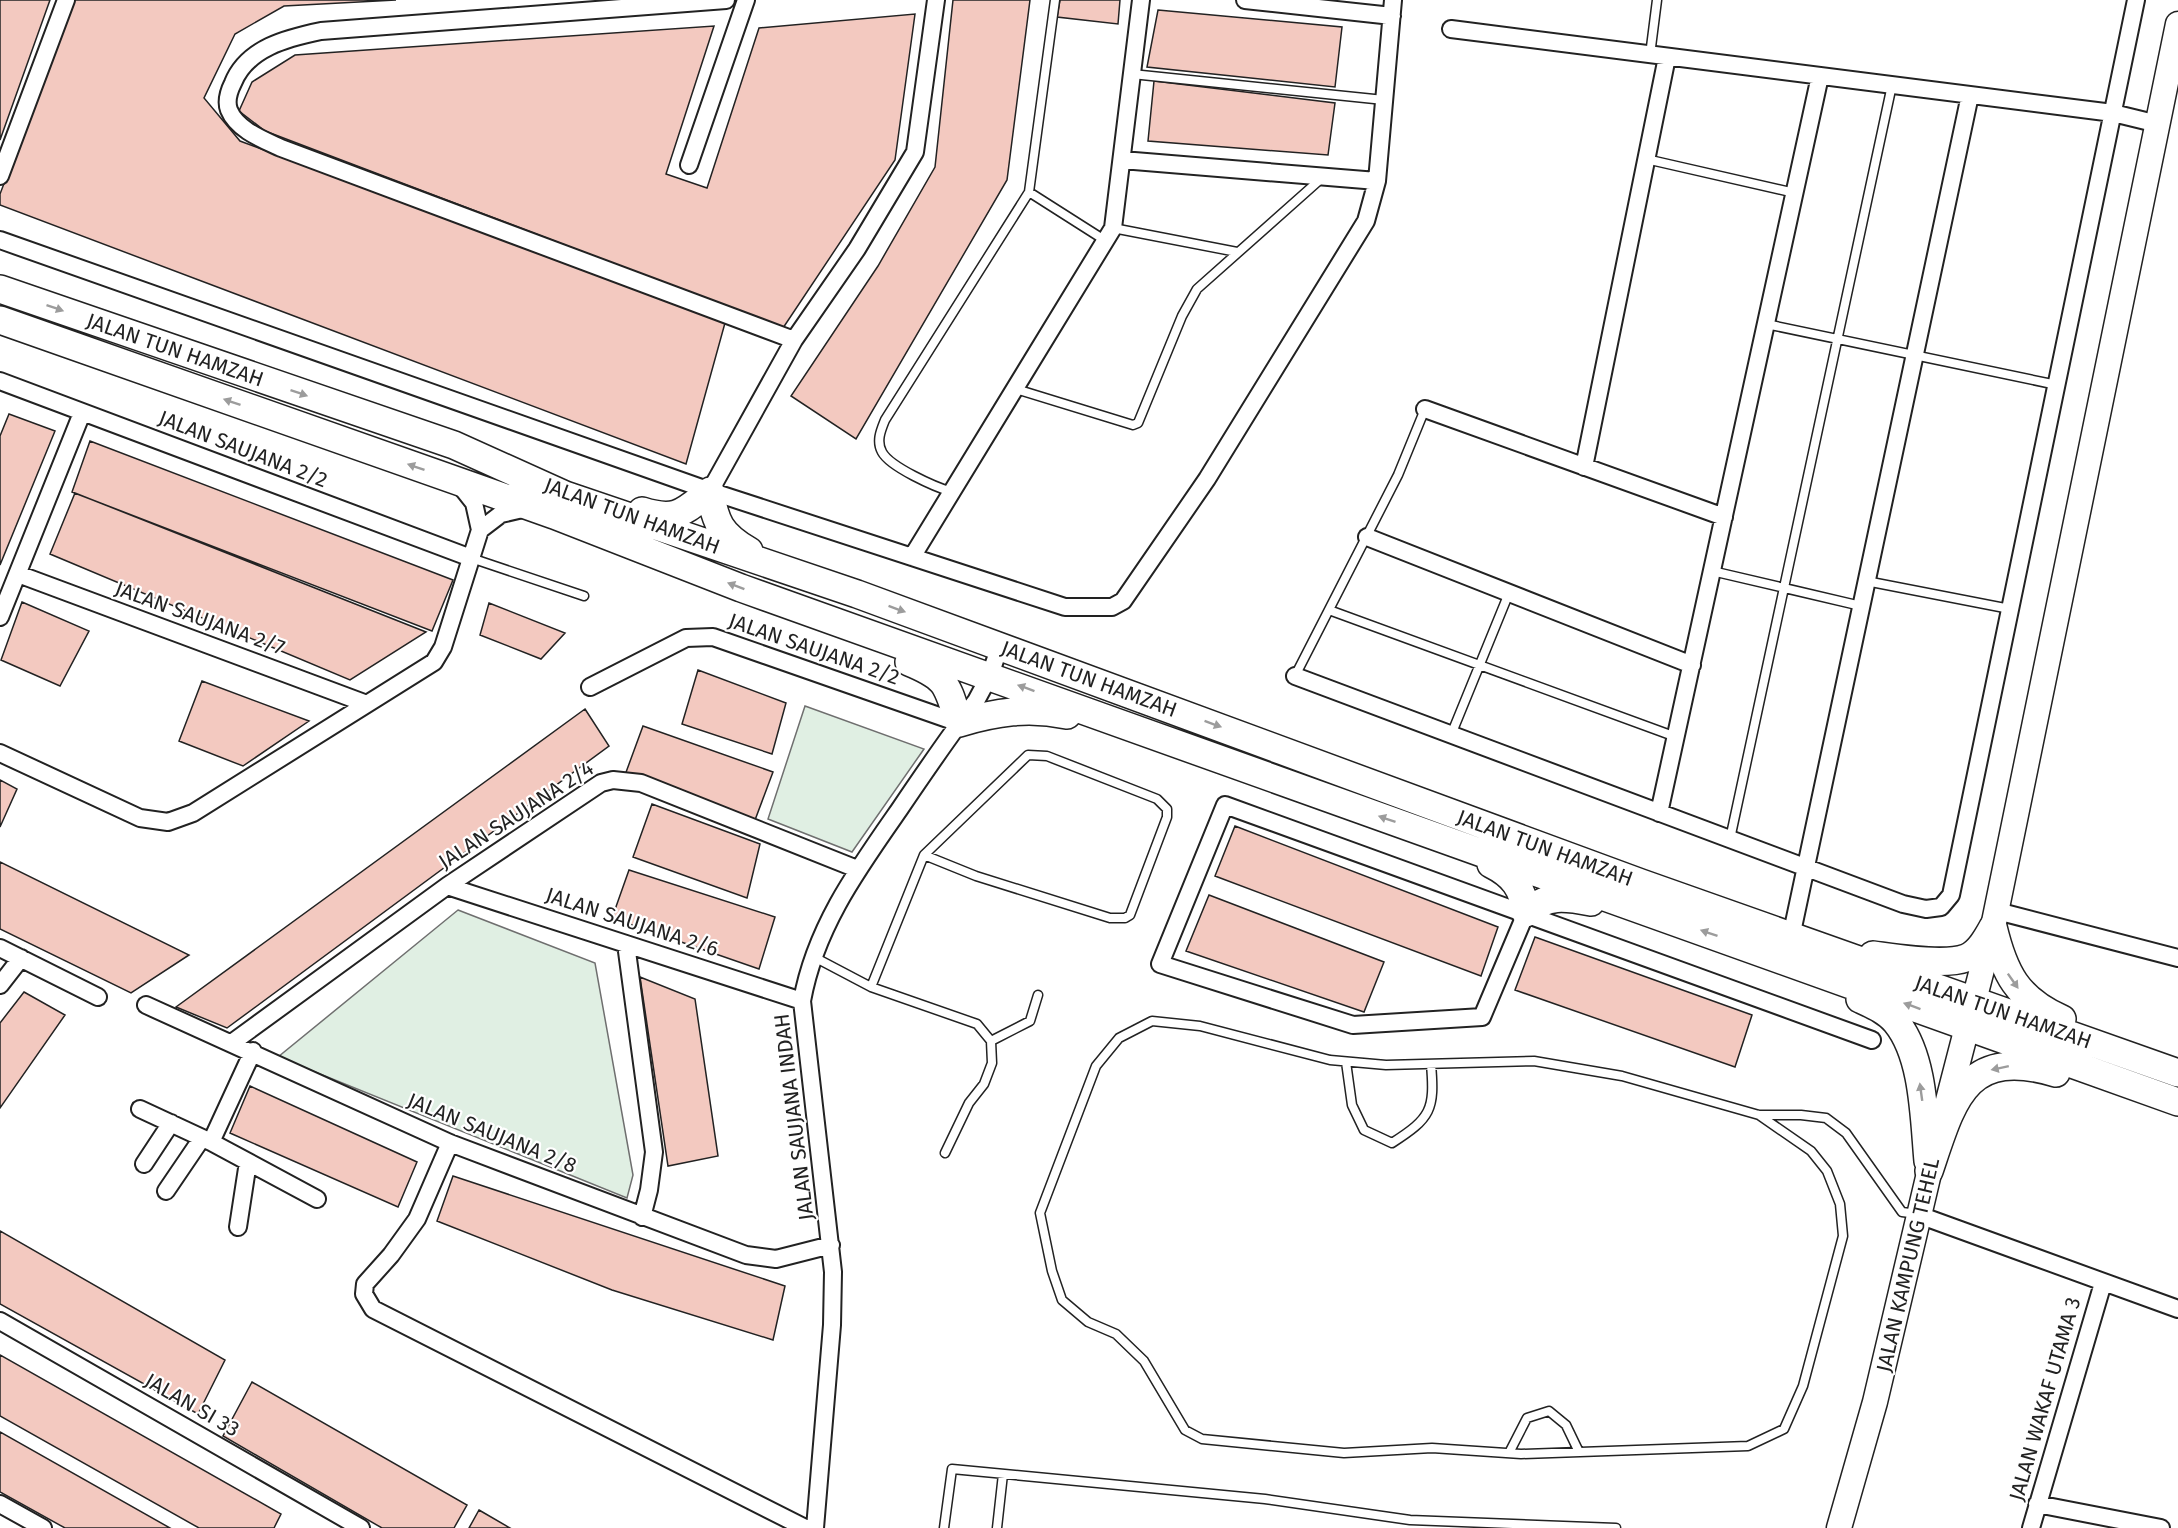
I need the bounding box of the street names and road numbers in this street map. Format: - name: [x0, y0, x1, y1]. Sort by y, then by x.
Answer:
- street label: JALAN TUN HAMZAH: [83, 308, 267, 392]
- street label: JALAN SAUJANA 2/2: [155, 405, 331, 493]
- street label: JALAN TUN HAMZAH: [540, 472, 724, 560]
- street label: JALAN SAUJANA 2/7: [112, 575, 288, 661]
- street label: JALAN SAUJANA 2/2: [725, 608, 903, 690]
- street label: JALAN TUN HAMZAH: [997, 635, 1181, 723]
- street label: JALAN SAUJANA 2/4: [434, 755, 598, 875]
- street label: JALAN TUN HAMZAH: [1453, 804, 1637, 892]
- street label: JALAN SAUJANA 2/6: [542, 882, 722, 962]
- street label: JALAN TUN HAMZAH: [1911, 970, 2095, 1054]
- street label: JALAN SAUJANA INDAH: [768, 1012, 820, 1222]
- street label: JALAN SAUJANA 2/8: [403, 1087, 581, 1179]
- street label: JALAN KAMPUNG TEHEL: [1871, 1155, 1945, 1375]
- street label: JALAN WAKAF UTAMA 3: [2003, 1294, 2087, 1504]
- street label: JALAN SI 33: [140, 1367, 244, 1443]

